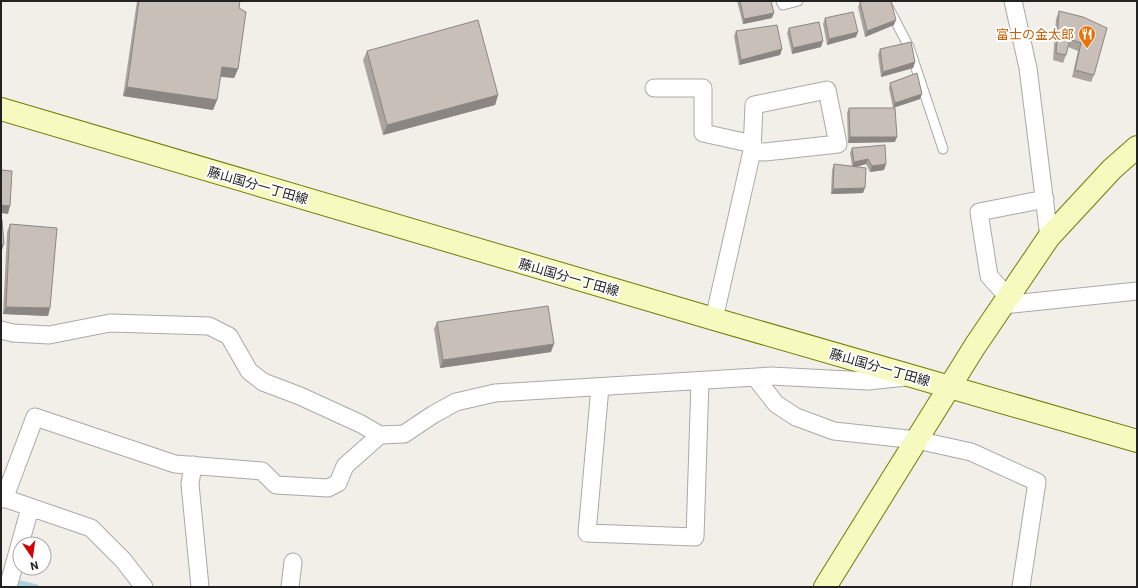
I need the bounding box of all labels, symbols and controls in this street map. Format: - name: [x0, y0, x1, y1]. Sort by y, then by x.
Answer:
- restaurant icon: 富士の金太郎: [1077, 24, 1097, 49]
- place label: 富士の金太郎: [996, 27, 1074, 42]
- street label: 藤山国分一丁田線: [206, 164, 310, 207]
- street label: 藤山国分一丁田線: [517, 256, 621, 299]
- street label: 藤山国分一丁田線: [828, 346, 932, 389]
- north arrow: [12, 536, 52, 576]
- text: N: [29, 558, 39, 573]

